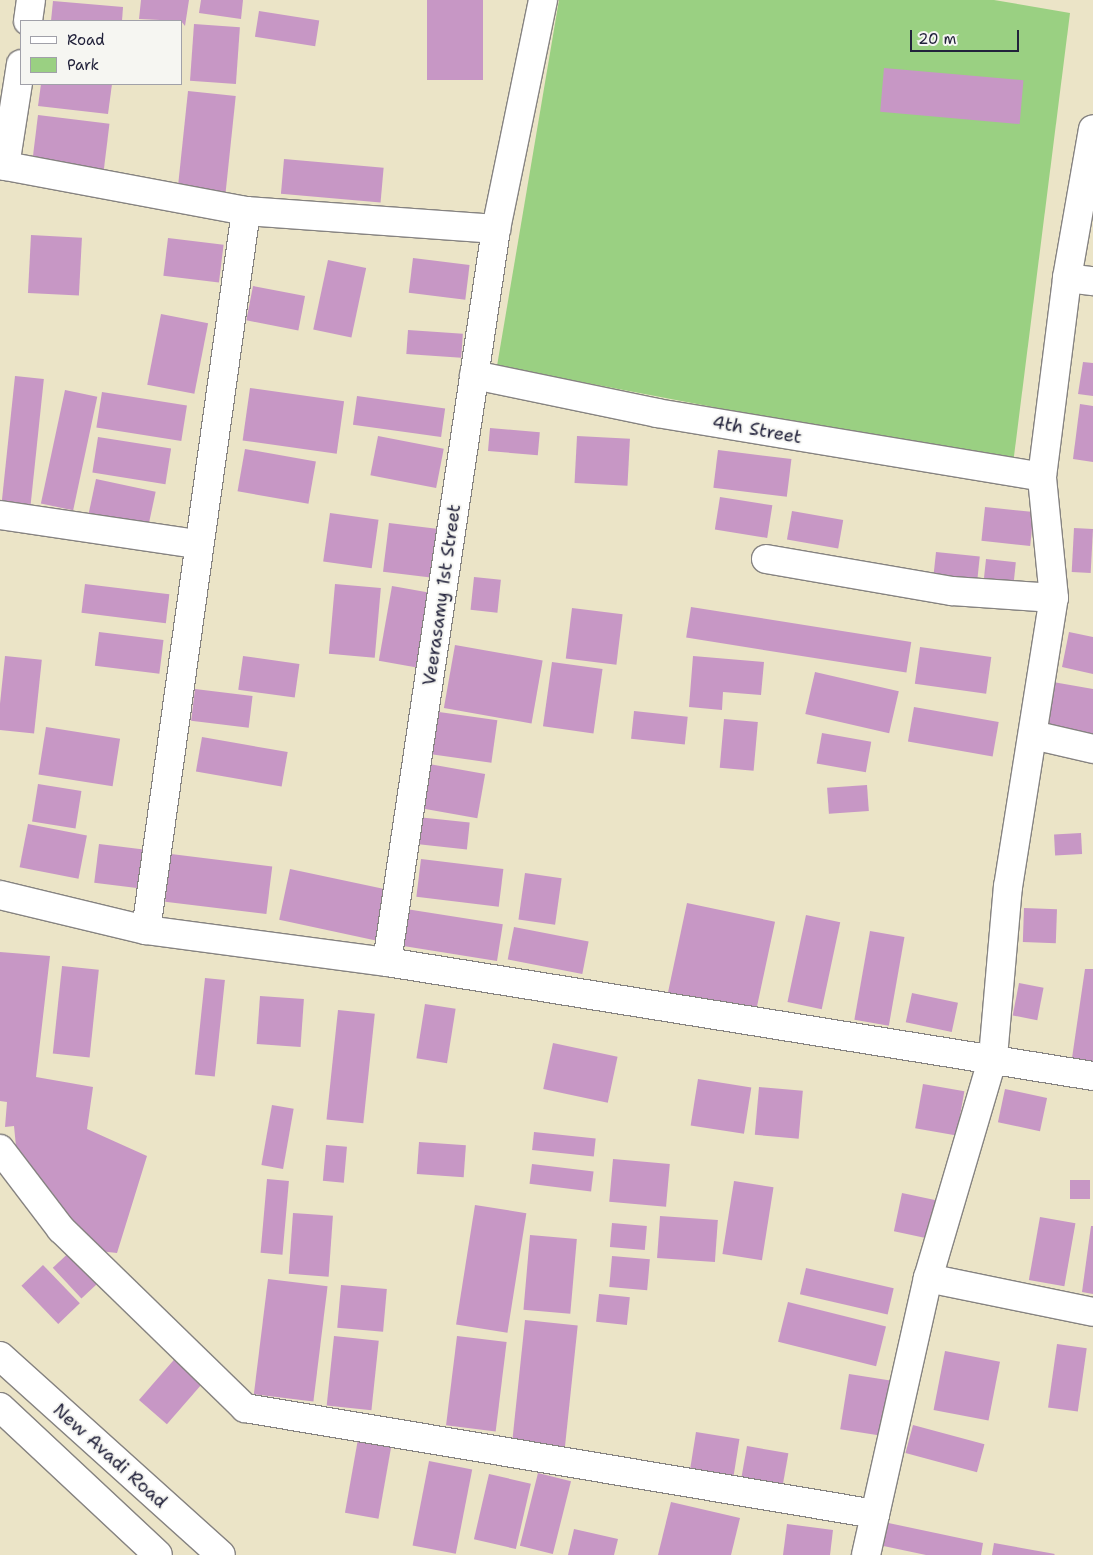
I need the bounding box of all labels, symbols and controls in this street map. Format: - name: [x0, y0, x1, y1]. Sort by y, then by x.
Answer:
- legend: [20, 20, 182, 85]
- scale bar: [913, 20, 1022, 52]
- text: 20 m: [918, 29, 957, 49]
- text: Road: [67, 30, 105, 50]
- text: Park: [67, 55, 99, 75]
- street label: 4th Street: [711, 412, 803, 448]
- street label: Veerasamy 1st Street: [419, 503, 465, 687]
- street label: New Avadi Road: [49, 1399, 171, 1513]

